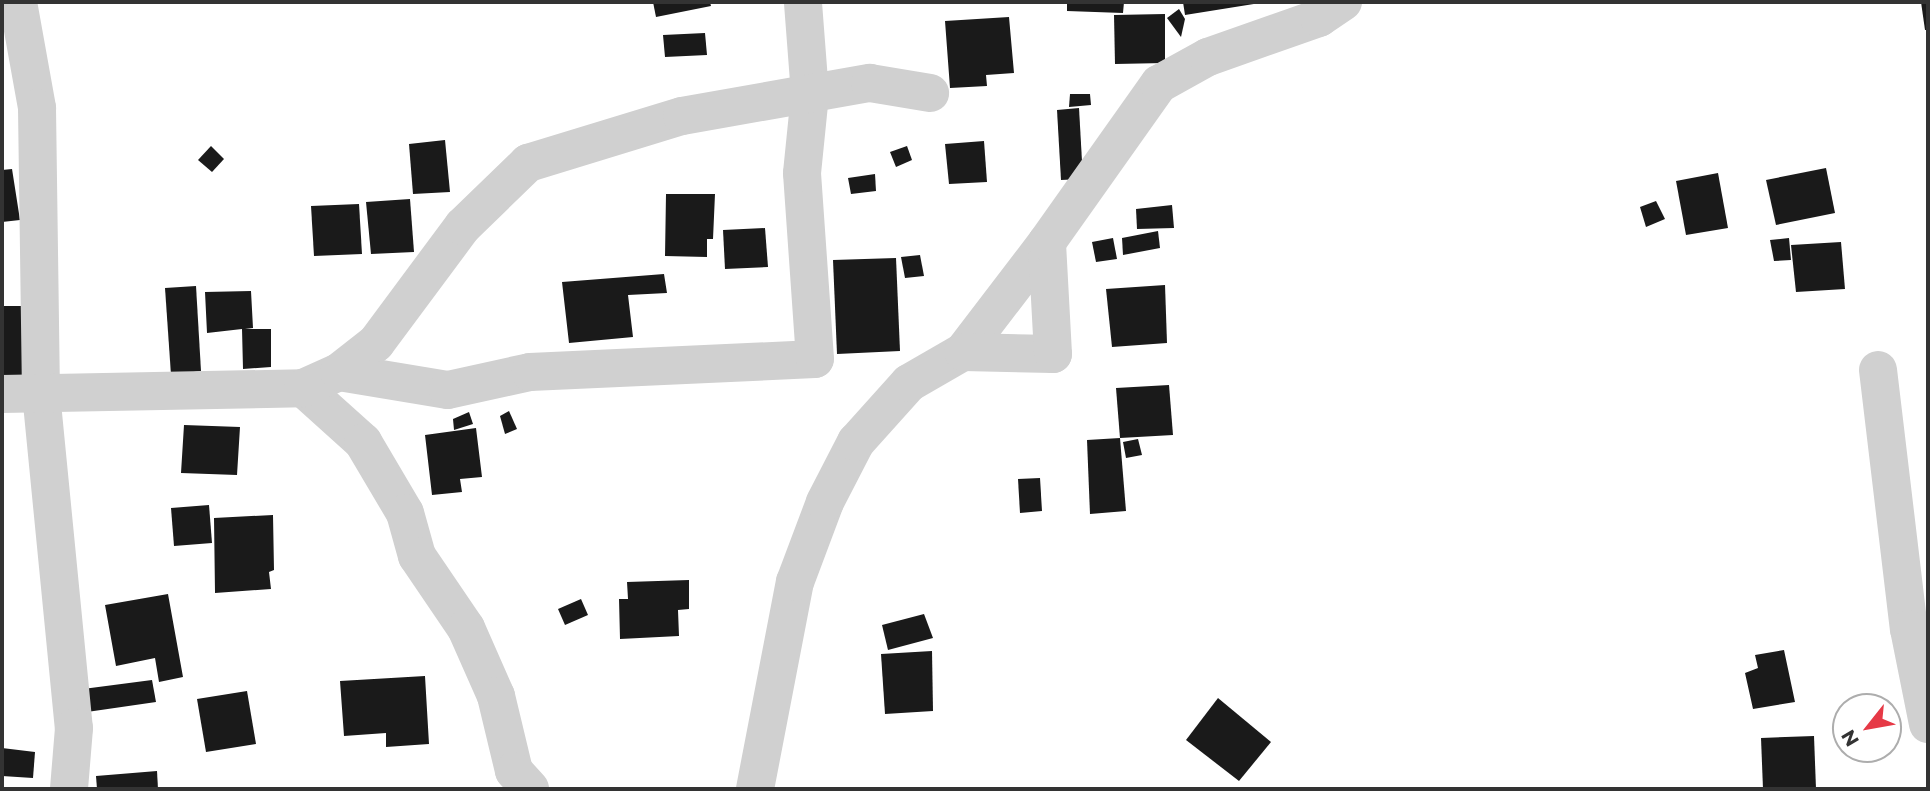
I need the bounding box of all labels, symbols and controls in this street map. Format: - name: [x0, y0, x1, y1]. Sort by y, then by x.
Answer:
- north arrow: [1832, 693, 1902, 763]
- text: N: [1836, 726, 1864, 751]

